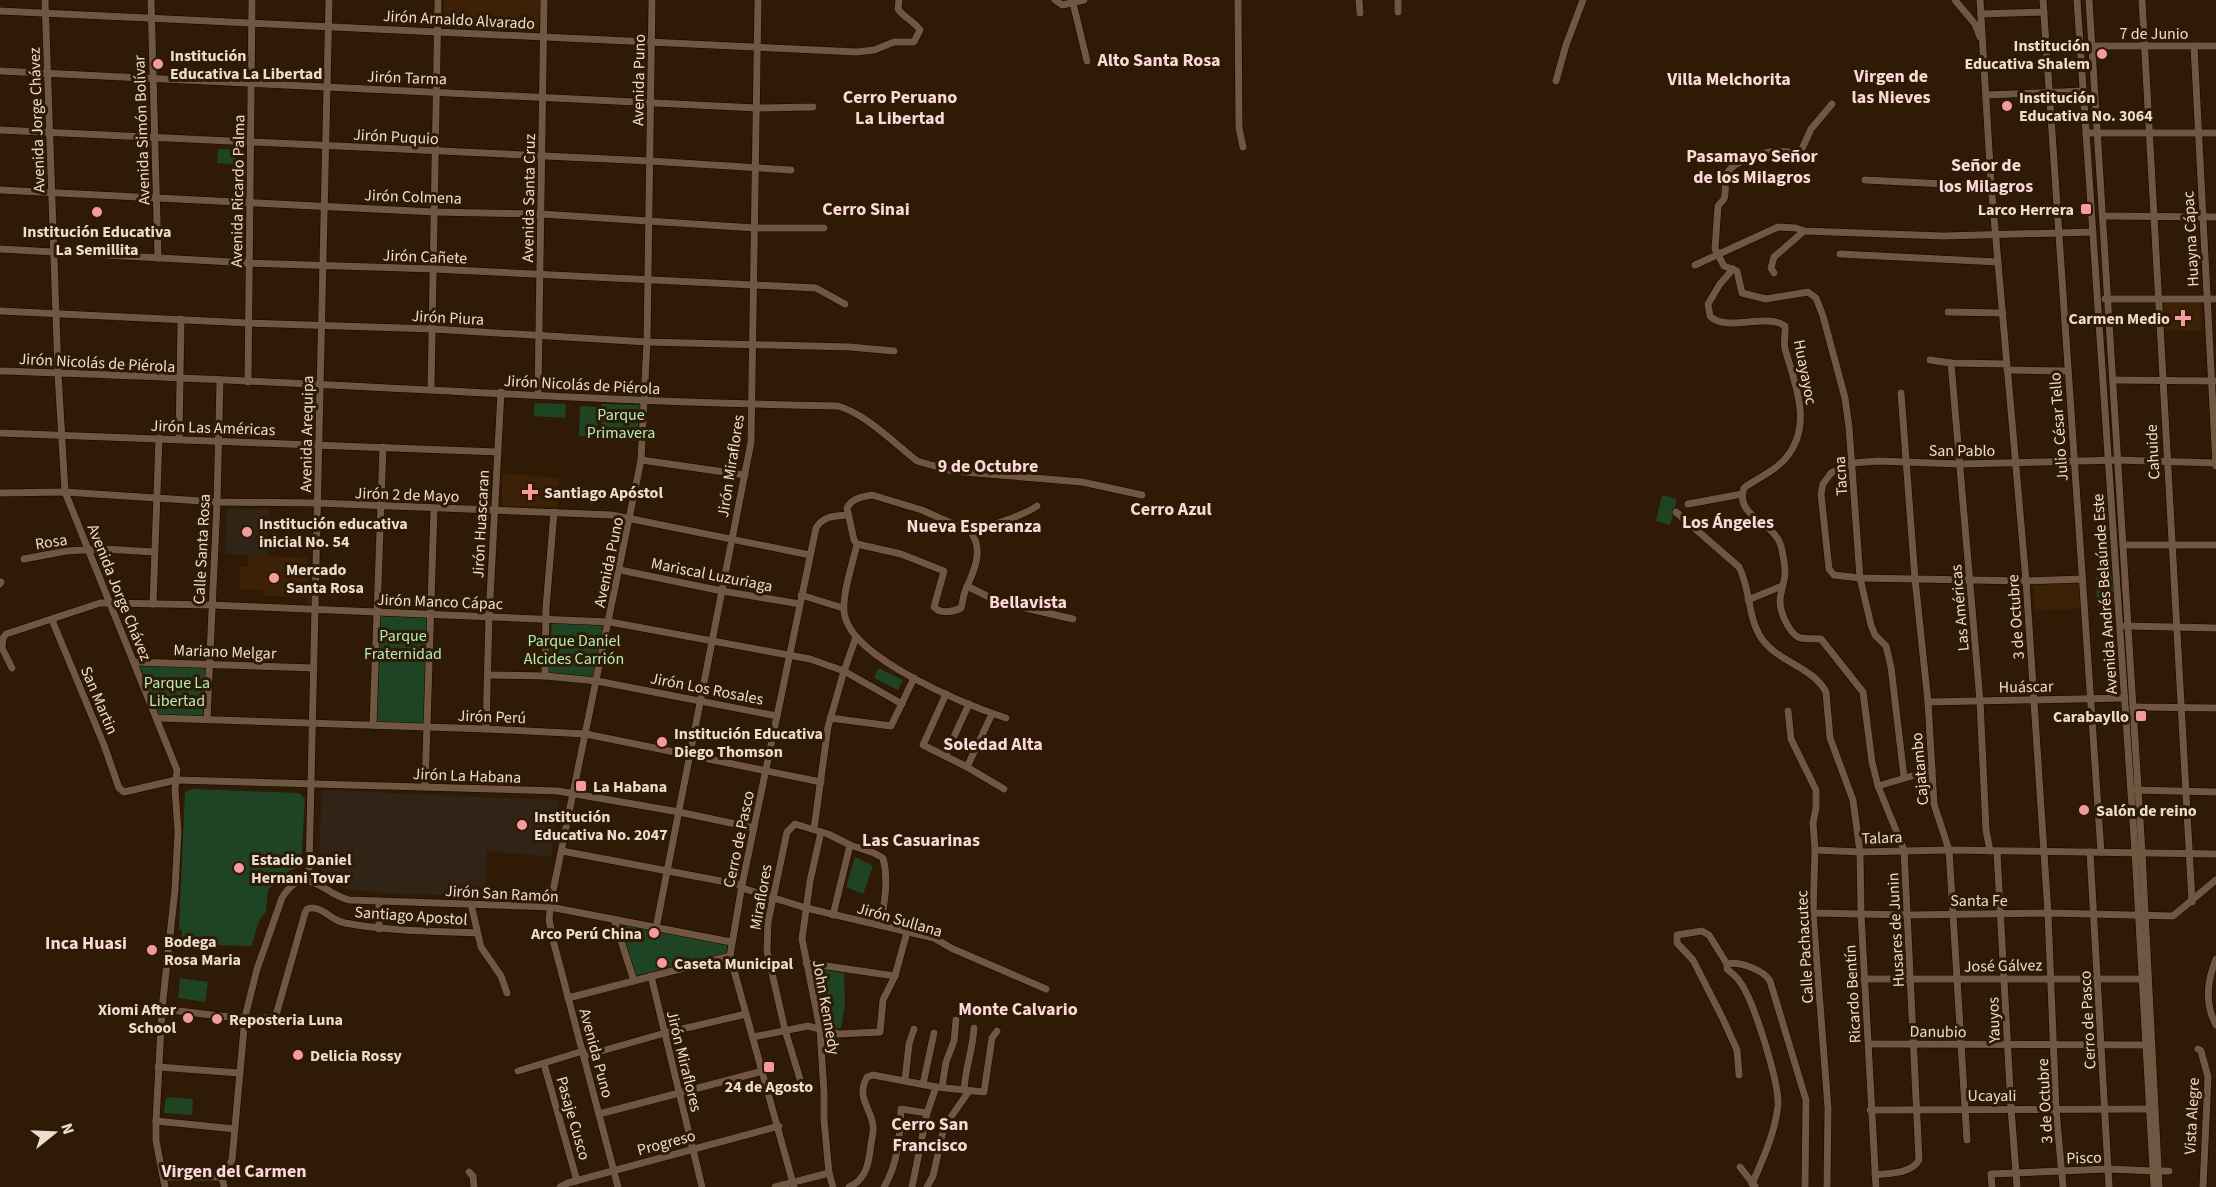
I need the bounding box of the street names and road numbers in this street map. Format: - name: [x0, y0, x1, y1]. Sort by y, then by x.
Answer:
- street label: Jirón Arnaldo Alvarado: [382, 5, 536, 35]
- street label: 7 de Junio: [2120, 23, 2188, 45]
- street label: Avenida Puno: [627, 34, 651, 126]
- street label: Avenida Jorge Chávez: [23, 47, 51, 193]
- street label: Avenida Simón Bolívar: [128, 54, 156, 205]
- street label: Jirón Tarma: [367, 66, 447, 90]
- street label: Avenida Ricardo Palma: [226, 114, 250, 268]
- street label: Jirón Puquio: [353, 124, 439, 150]
- street label: Avenida Santa Cruz: [517, 133, 541, 263]
- street label: Jirón Colmena: [364, 184, 462, 210]
- street label: Huayna Cápac: [2178, 190, 2204, 287]
- street label: Jirón Cañete: [382, 245, 468, 269]
- street label: Jirón Piura: [411, 305, 485, 331]
- street label: Huayayoc: [1788, 338, 1822, 407]
- street label: Jirón Nicolás de Piérola: [18, 348, 176, 378]
- street label: Jirón Nicolás de Piérola: [503, 370, 661, 400]
- street label: Julio César Tello: [2044, 372, 2074, 482]
- street label: Avenida Arequipa: [295, 375, 319, 493]
- street label: Jirón Miraflores: [712, 413, 750, 519]
- street label: Jirón Las Américas: [150, 415, 276, 441]
- street label: Cahuide: [2141, 424, 2165, 480]
- street label: San Pablo: [1929, 440, 1995, 462]
- street label: Tacna: [1829, 455, 1853, 496]
- street label: Jirón Huascaran: [467, 469, 495, 579]
- street label: Jirón 2 de Mayo: [354, 482, 460, 508]
- street label: Calle Santa Rosa: [188, 493, 216, 605]
- street label: Avenida Andrés Belaúnde Este: [2087, 493, 2123, 695]
- street label: Avenida Puno: [589, 515, 629, 609]
- street label: Avenida Jorge Chávez: [82, 521, 157, 664]
- street label: Rosa: [33, 529, 69, 555]
- street label: Mariscal Luzuriaga: [649, 552, 775, 598]
- street label: Las Américas: [1945, 563, 1975, 652]
- street label: 3 de Octubre: [2002, 574, 2030, 660]
- street label: Jirón Manco Cápac: [377, 589, 503, 615]
- street label: Mariano Melgar: [173, 639, 277, 665]
- street label: San Martin: [75, 663, 123, 738]
- street label: Jirón Los Rosales: [648, 667, 766, 711]
- street label: Huáscar: [1999, 676, 2054, 698]
- street label: Jirón Perú: [457, 705, 527, 729]
- street label: Cajatambo: [1906, 732, 1934, 806]
- street label: Jirón La Habana: [412, 763, 522, 789]
- street label: Cerro de Pasco: [718, 789, 760, 890]
- street label: Talara: [1861, 826, 1903, 850]
- street label: Miraflores: [744, 862, 778, 932]
- street label: Husares de Junin: [1882, 872, 1910, 988]
- street label: Jirón San Ramón: [444, 880, 559, 908]
- street label: Calle Pachacutec: [1791, 890, 1819, 1004]
- street label: Santa Fe: [1950, 890, 2008, 912]
- street label: Jirón Sullana: [854, 897, 945, 943]
- street label: Santiago Apostol: [354, 901, 468, 931]
- street label: Ricardo Bentín: [1839, 944, 1867, 1044]
- street label: José Gálvez: [1964, 954, 2043, 978]
- street label: John Kennedy: [807, 958, 845, 1057]
- street label: Cerro de Pasco: [2074, 970, 2102, 1070]
- street label: Yauyos: [1982, 996, 2006, 1044]
- street label: Avenida Puno: [574, 1006, 619, 1101]
- street label: Jirón Miraflores: [661, 1008, 707, 1115]
- street label: Danubio: [1909, 1021, 1967, 1043]
- street label: 3 de Octubre: [2032, 1058, 2058, 1144]
- street label: Pasaje Cusco: [551, 1074, 596, 1163]
- street label: Vista Alegre: [2179, 1077, 2205, 1155]
- street label: Ucayali: [1968, 1085, 2016, 1107]
- street label: Progreso: [634, 1125, 698, 1161]
- street label: Pisco: [2066, 1146, 2102, 1170]

